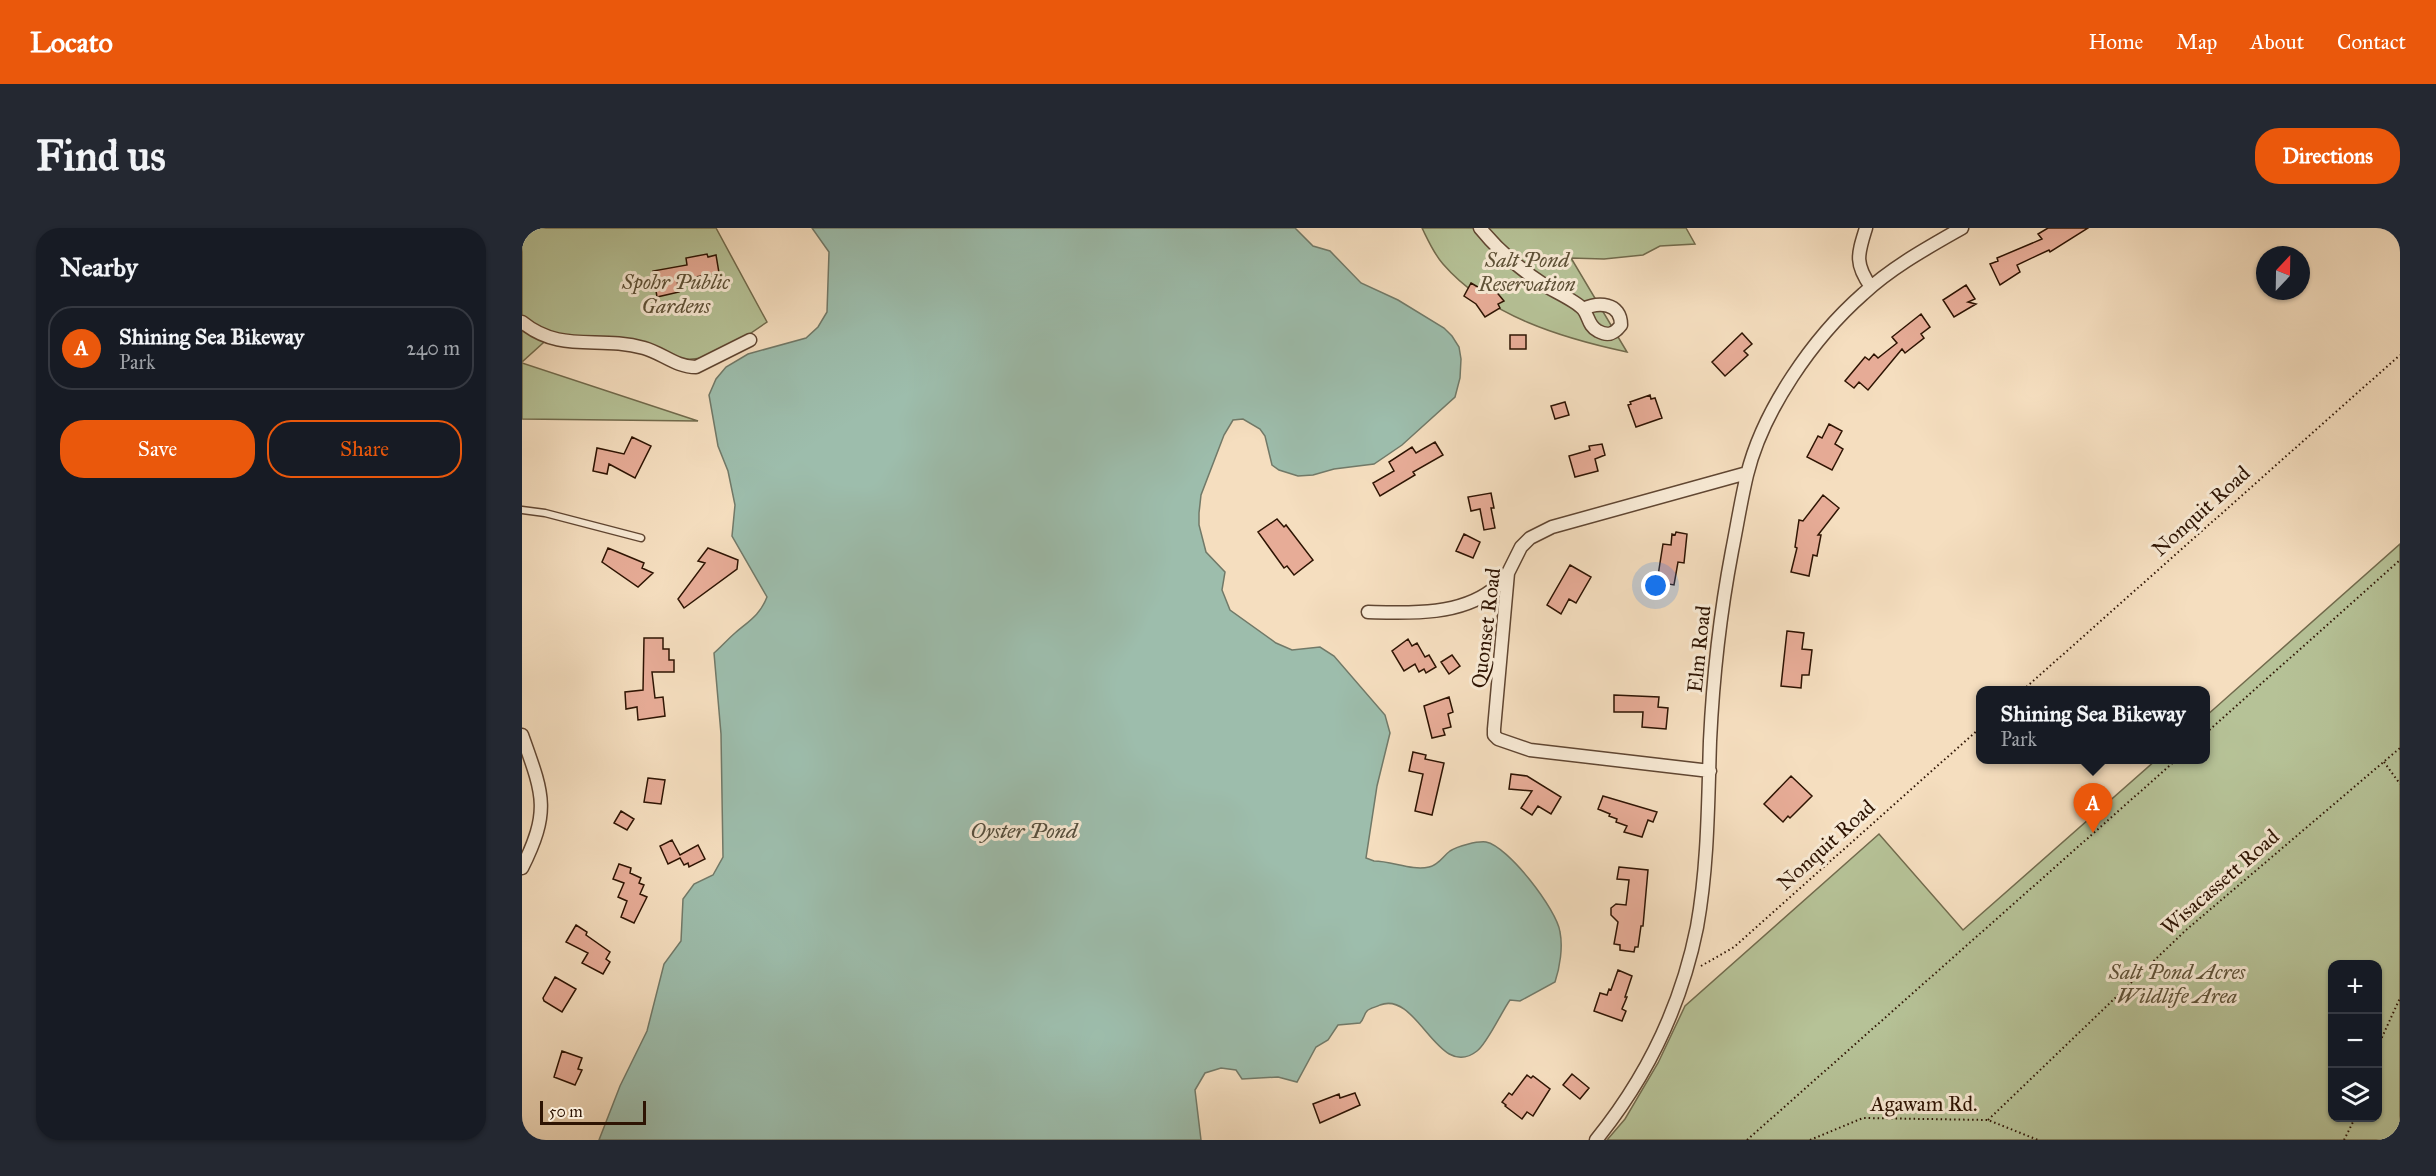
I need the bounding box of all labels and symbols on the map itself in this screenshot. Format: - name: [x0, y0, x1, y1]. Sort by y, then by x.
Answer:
- north arrow: [2256, 246, 2310, 300]
- park label: Salt Pond Reservation: [1477, 247, 1576, 297]
- park label: Spohr Public Gardens: [621, 269, 730, 319]
- street label: Nonquit Road: [2147, 460, 2256, 562]
- street label: Quonset Road: [1466, 566, 1506, 690]
- your location: [1641, 571, 1670, 600]
- street label: Elm Road: [1681, 604, 1717, 694]
- pin: A: [2074, 784, 2112, 833]
- street label: Nonquit Road: [1772, 794, 1881, 896]
- water label: Oyster Pond: [971, 817, 1079, 844]
- street label: Wisacassett Road: [2156, 823, 2285, 940]
- park label: Salt Pond Acres Wildlife Area: [2108, 959, 2246, 1009]
- street label: Agawam Rd.: [1870, 1091, 1978, 1117]
- scale bar: [540, 1098, 646, 1126]

